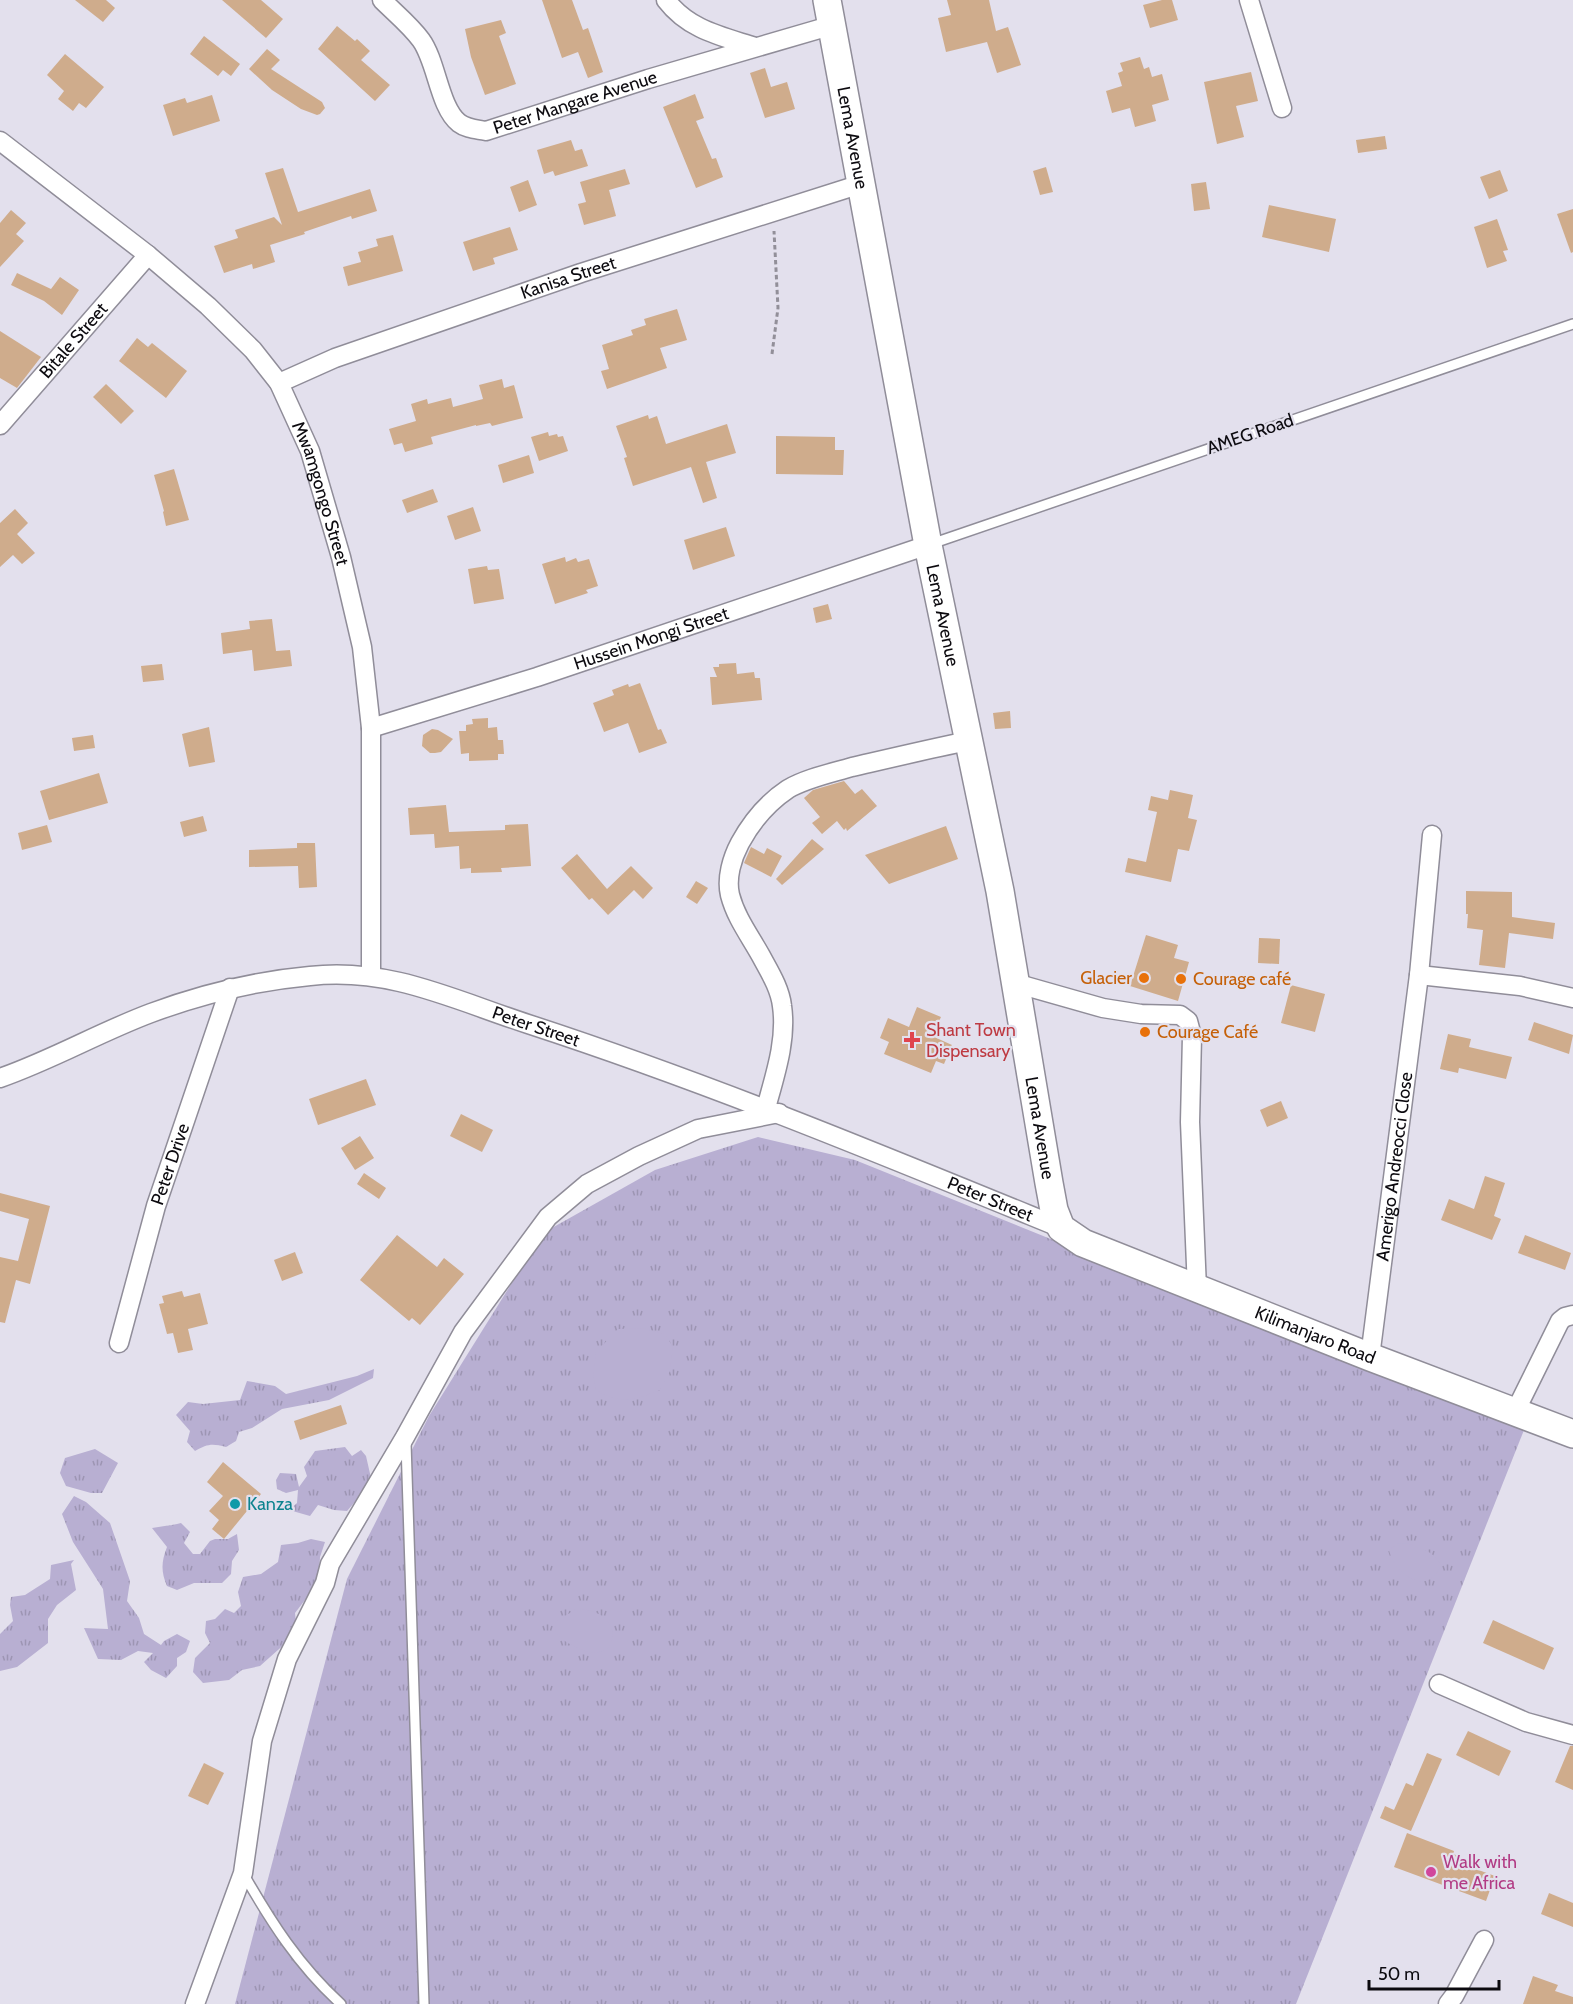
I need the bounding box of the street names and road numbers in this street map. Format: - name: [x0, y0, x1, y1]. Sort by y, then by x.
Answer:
- street label: Peter Mangare Avenue: [490, 66, 660, 139]
- street label: Lema Avenue: [832, 85, 873, 191]
- street label: Kanisa Street: [518, 252, 619, 304]
- street label: Bitale Street: [35, 298, 112, 383]
- street label: AMEG Road: [1204, 409, 1296, 459]
- street label: Mwamgongo Street: [287, 418, 354, 568]
- street label: Lema Avenue: [921, 562, 964, 668]
- street label: Hussein Mongi Street: [571, 602, 731, 675]
- street label: Peter Street: [489, 1002, 583, 1051]
- street label: Amerigo Andreocci Close: [1371, 1071, 1417, 1262]
- street label: Lema Avenue: [1020, 1075, 1059, 1181]
- street label: Peter Drive: [146, 1121, 194, 1208]
- street label: Peter Street: [944, 1172, 1036, 1226]
- street label: Kilimanjaro Road: [1252, 1301, 1379, 1369]

